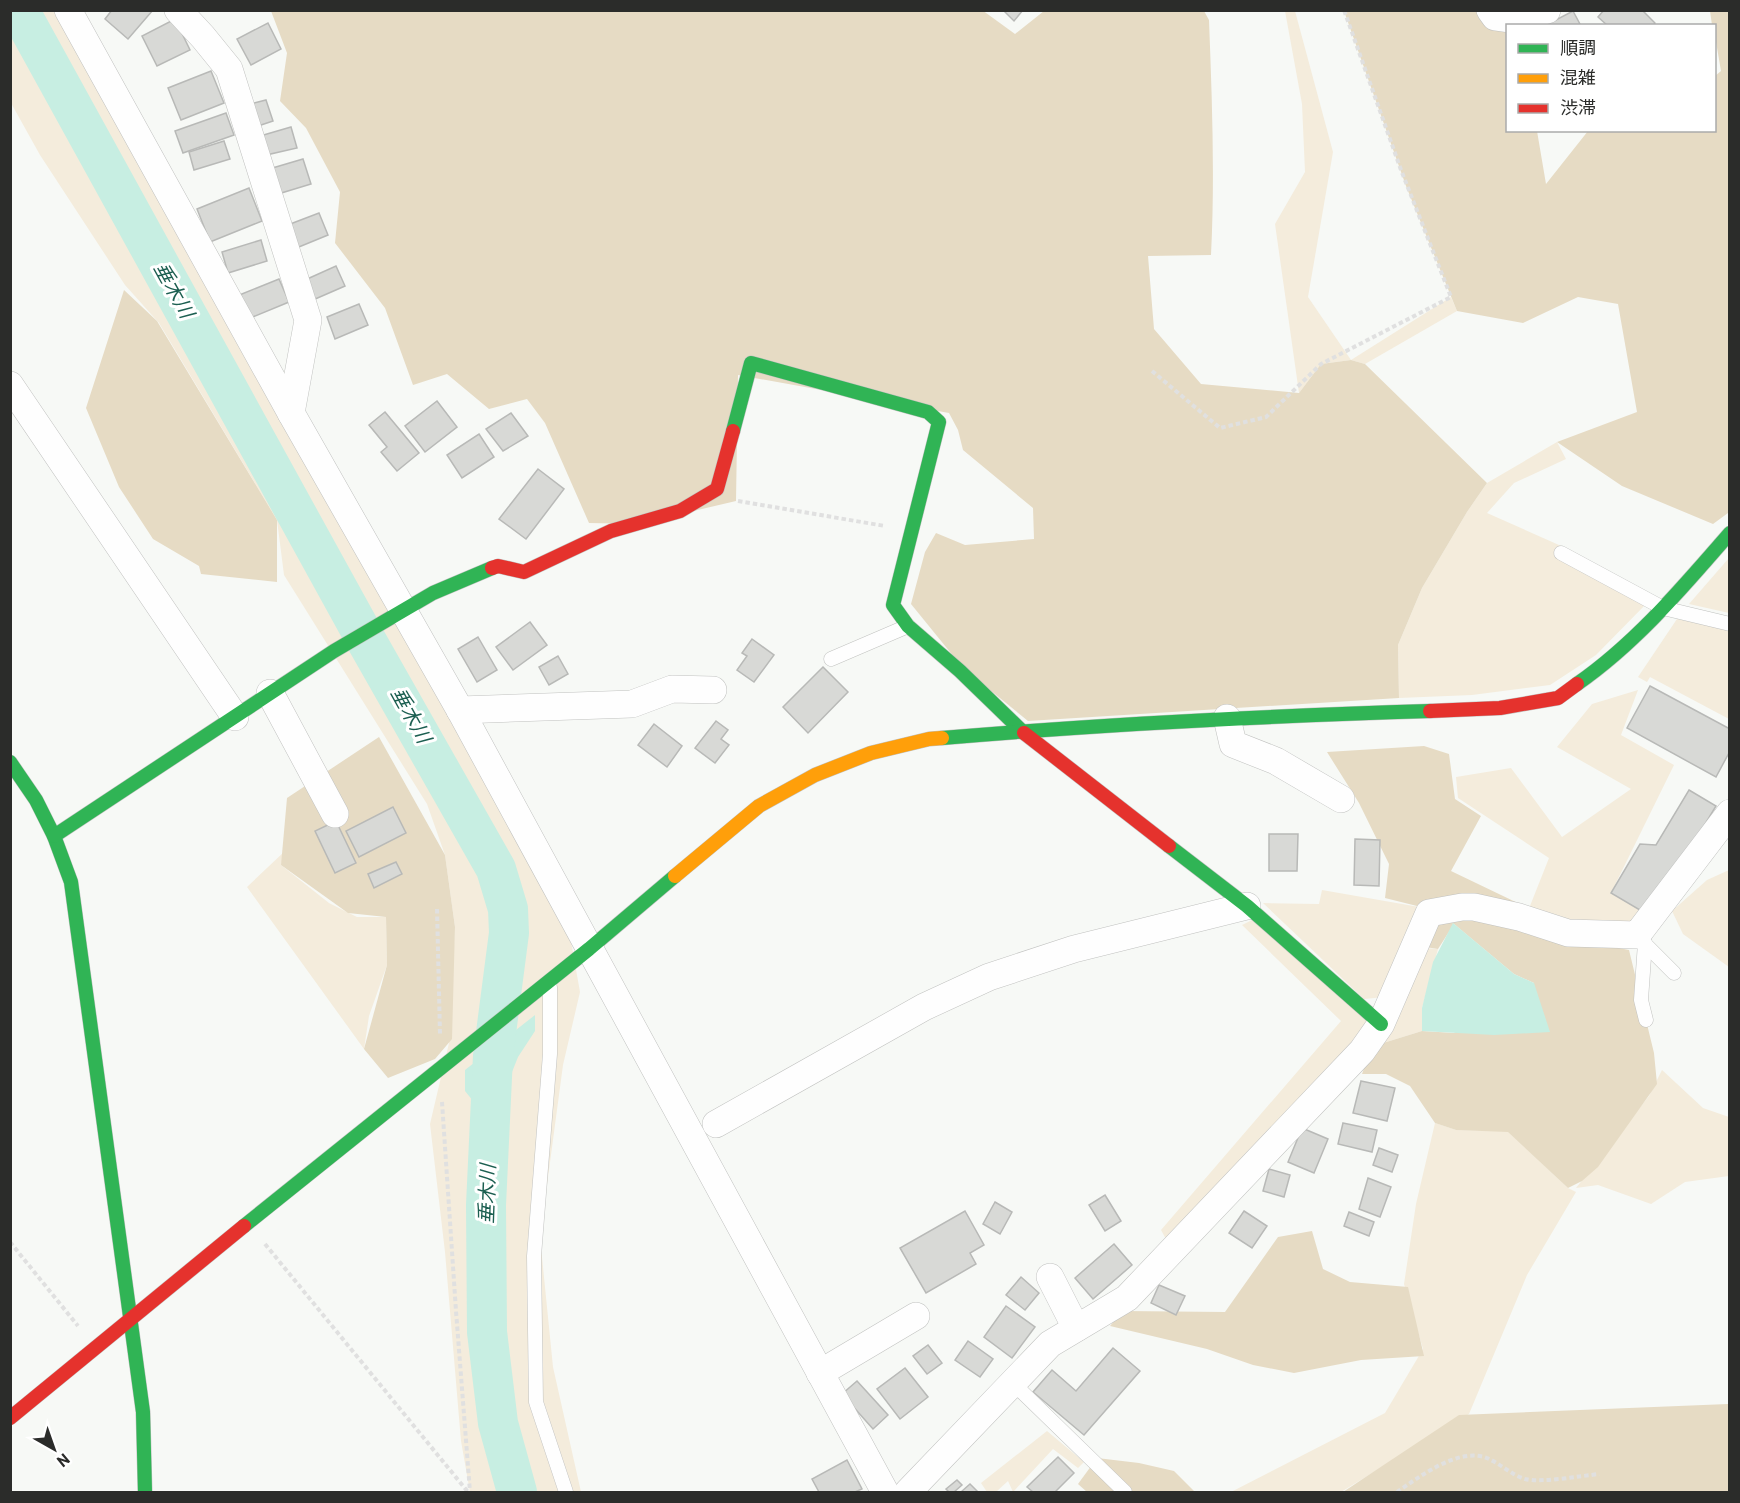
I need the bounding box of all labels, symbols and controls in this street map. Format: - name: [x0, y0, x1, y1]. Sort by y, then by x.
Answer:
- legend: [1506, 24, 1716, 132]
- text: 順調: [1560, 36, 1596, 58]
- text: 混雑: [1560, 66, 1596, 88]
- text: 渋滞: [1560, 96, 1596, 118]
- water label: 垂木川: [150, 257, 201, 323]
- water label: 垂木川: [387, 682, 438, 748]
- water label: 垂木川: [473, 1162, 499, 1224]
- north arrow: [24, 1419, 84, 1479]
- text: N: [54, 1450, 74, 1472]

